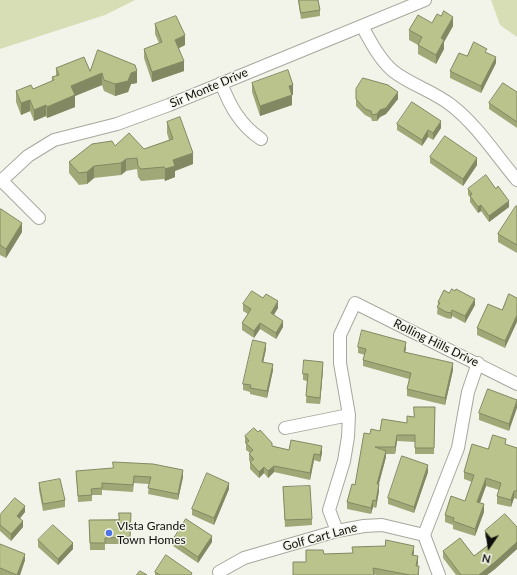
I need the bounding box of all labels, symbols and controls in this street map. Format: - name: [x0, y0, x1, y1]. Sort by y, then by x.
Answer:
- street label: Sir Monte Drive: [168, 65, 250, 111]
- street label: Rolling Hills Drive: [391, 316, 481, 370]
- place label: VIsta Grande Town Homes: [117, 519, 186, 547]
- street label: Golf Cart Lane: [281, 520, 359, 554]
- north arrow: [469, 527, 509, 567]
- marker: VIsta Grande Town Homes: [104, 528, 114, 538]
- text: N: [481, 552, 492, 566]

